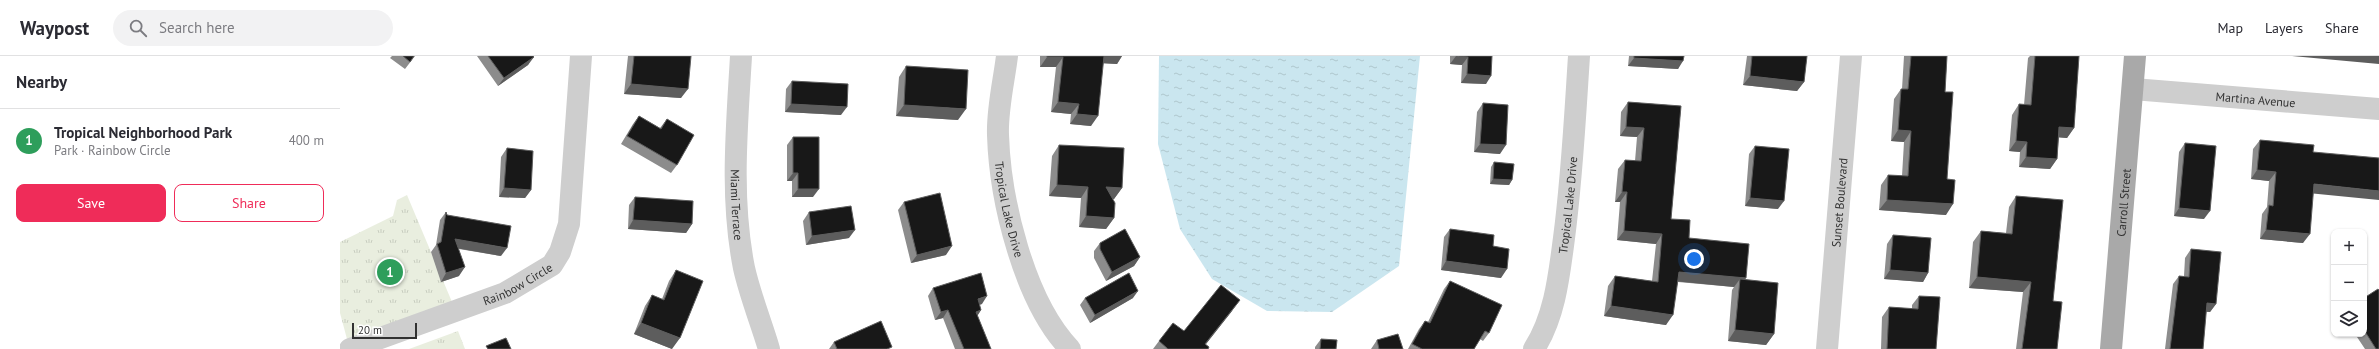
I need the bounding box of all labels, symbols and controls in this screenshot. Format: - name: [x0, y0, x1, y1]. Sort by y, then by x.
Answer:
- search box: [113, 10, 393, 46]
- text: Waypost: [20, 16, 89, 40]
- icon: search: [127, 17, 149, 39]
- text: Search here: [159, 18, 235, 37]
- text: Map: [2217, 19, 2243, 37]
- text: Layers: [2265, 19, 2303, 37]
- text: Share: [2325, 19, 2359, 37]
- text: Nearby: [16, 71, 67, 93]
- street label: Martina Avenue: [2215, 88, 2296, 110]
- text: Tropical Neighborhood Park: [54, 123, 232, 142]
- text: 1: [25, 132, 33, 149]
- text: 400 m: [289, 132, 324, 149]
- text: Park · Rainbow Circle: [54, 142, 171, 159]
- street label: Tropical Lake Drive: [1555, 156, 1580, 255]
- street label: Sunset Boulevard: [1828, 157, 1850, 248]
- street label: Tropical Lake Drive: [992, 161, 1027, 259]
- street label: Carroll Street: [2113, 168, 2133, 237]
- street label: Miami Terrace: [728, 169, 747, 241]
- button: Save: [16, 184, 166, 222]
- button: Share: [174, 184, 324, 222]
- map controls: [2331, 229, 2367, 337]
- button: +: [2331, 229, 2367, 265]
- your location: [1684, 249, 1704, 269]
- pin: 1: [377, 257, 403, 287]
- street label: Rainbow Circle: [481, 259, 555, 308]
- button: −: [2331, 265, 2367, 301]
- button: layers: [2331, 301, 2367, 337]
- scale bar: [352, 321, 417, 340]
- text: 20 m: [358, 323, 382, 337]

